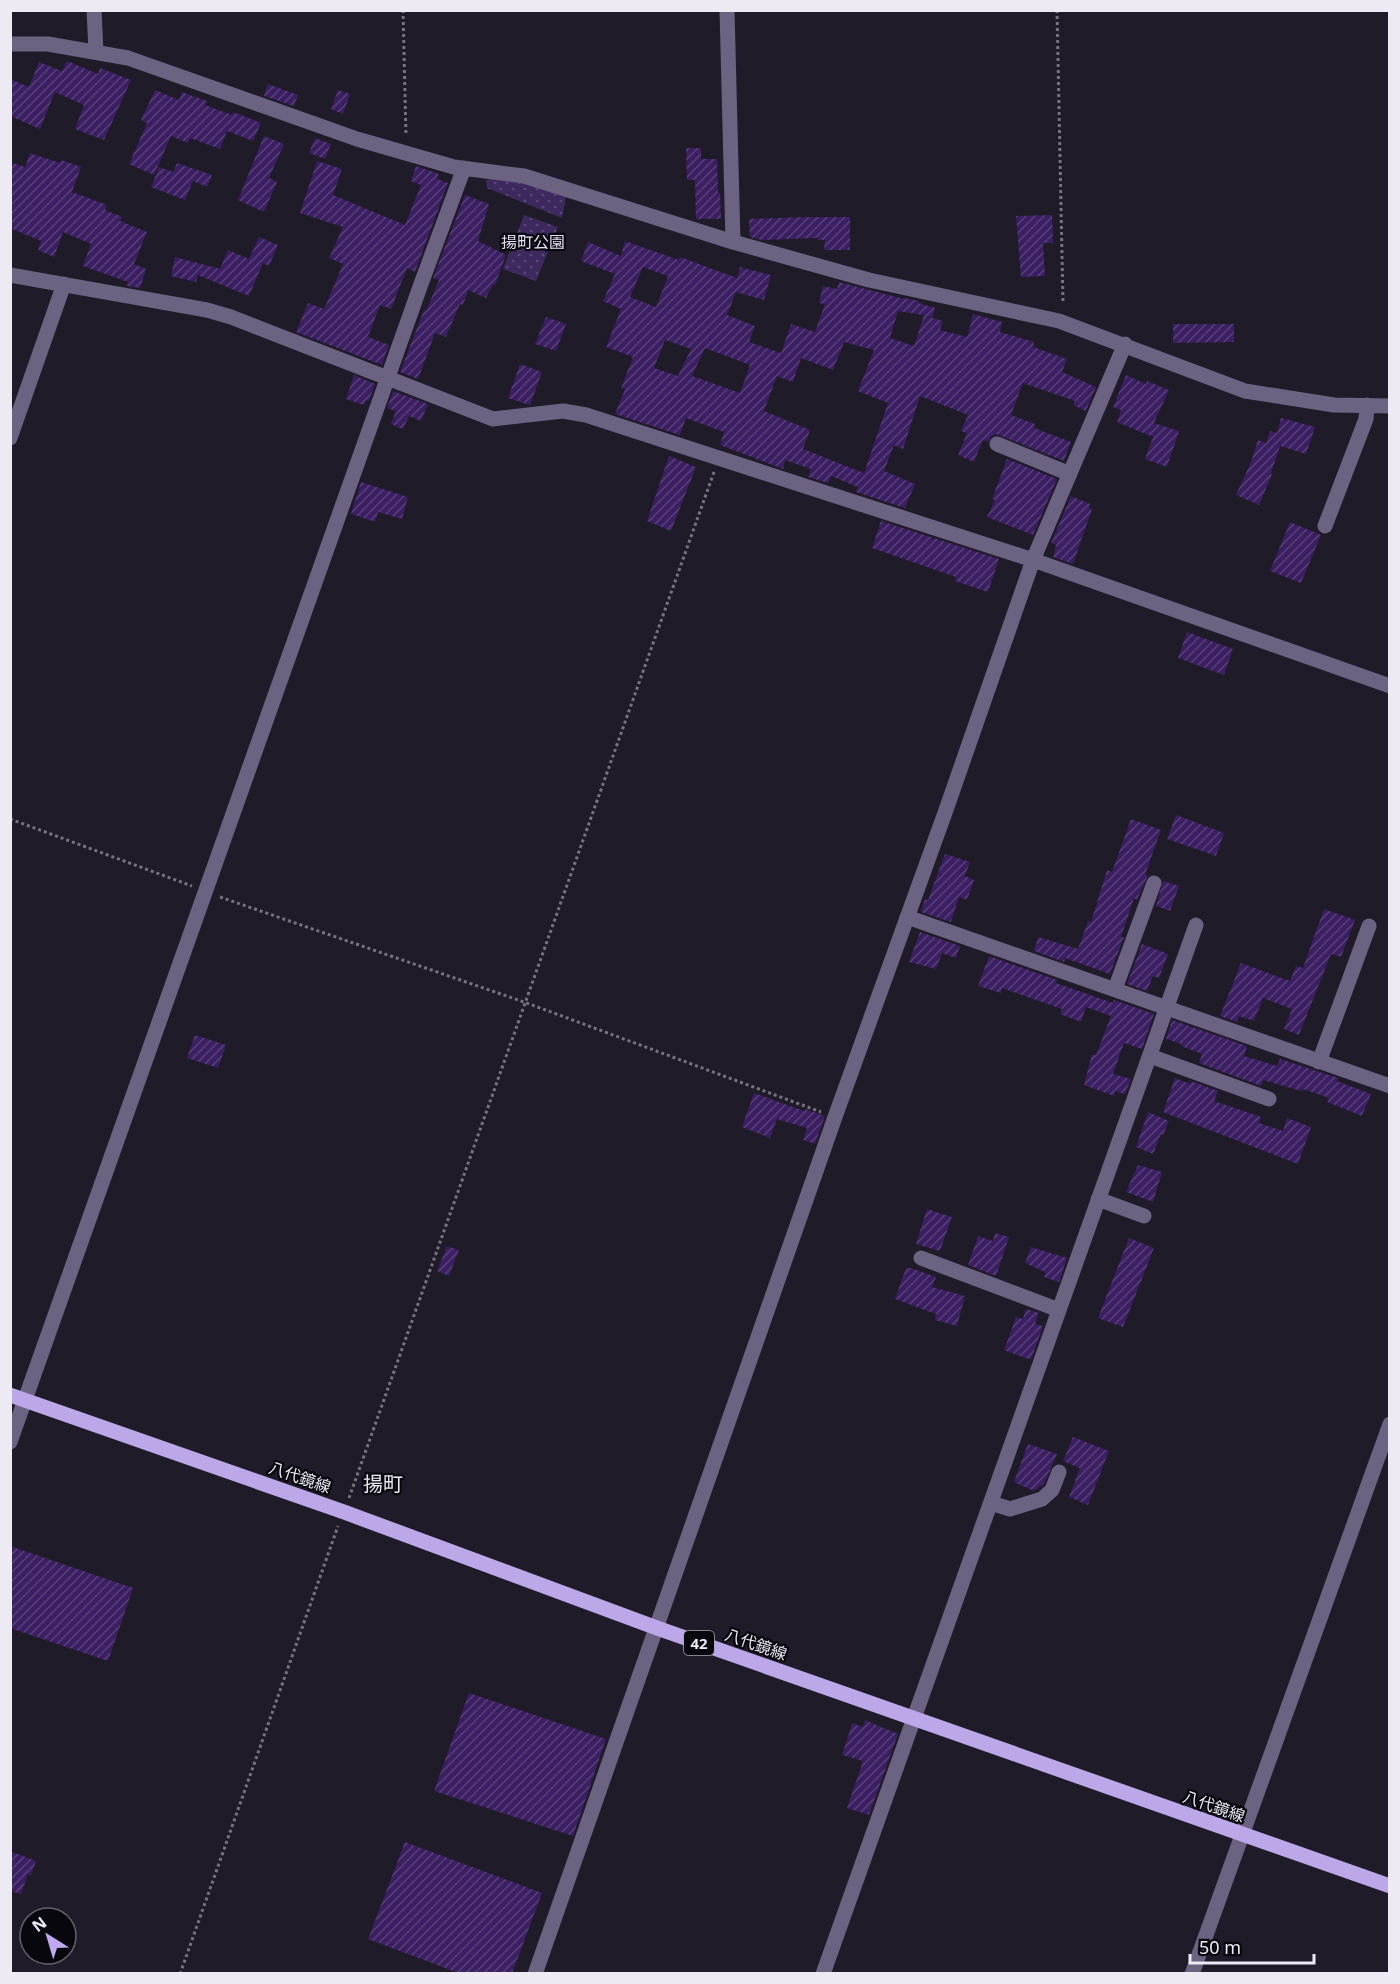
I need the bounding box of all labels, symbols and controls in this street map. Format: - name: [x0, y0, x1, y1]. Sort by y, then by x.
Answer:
- park label: 揚町公園: [501, 231, 565, 253]
- street label: 八代鏡線: [266, 1456, 334, 1498]
- district label: 揚町: [363, 1470, 403, 1497]
- street label: 八代鏡線: [722, 1623, 790, 1665]
- road number: 42: [684, 1631, 714, 1655]
- street label: 八代鏡線: [1180, 1785, 1248, 1827]
- north arrow: [18, 1906, 78, 1966]
- text: N: [27, 1911, 51, 1937]
- scale bar: [1190, 1927, 1314, 1965]
- text: 50 m: [1199, 1935, 1241, 1959]

